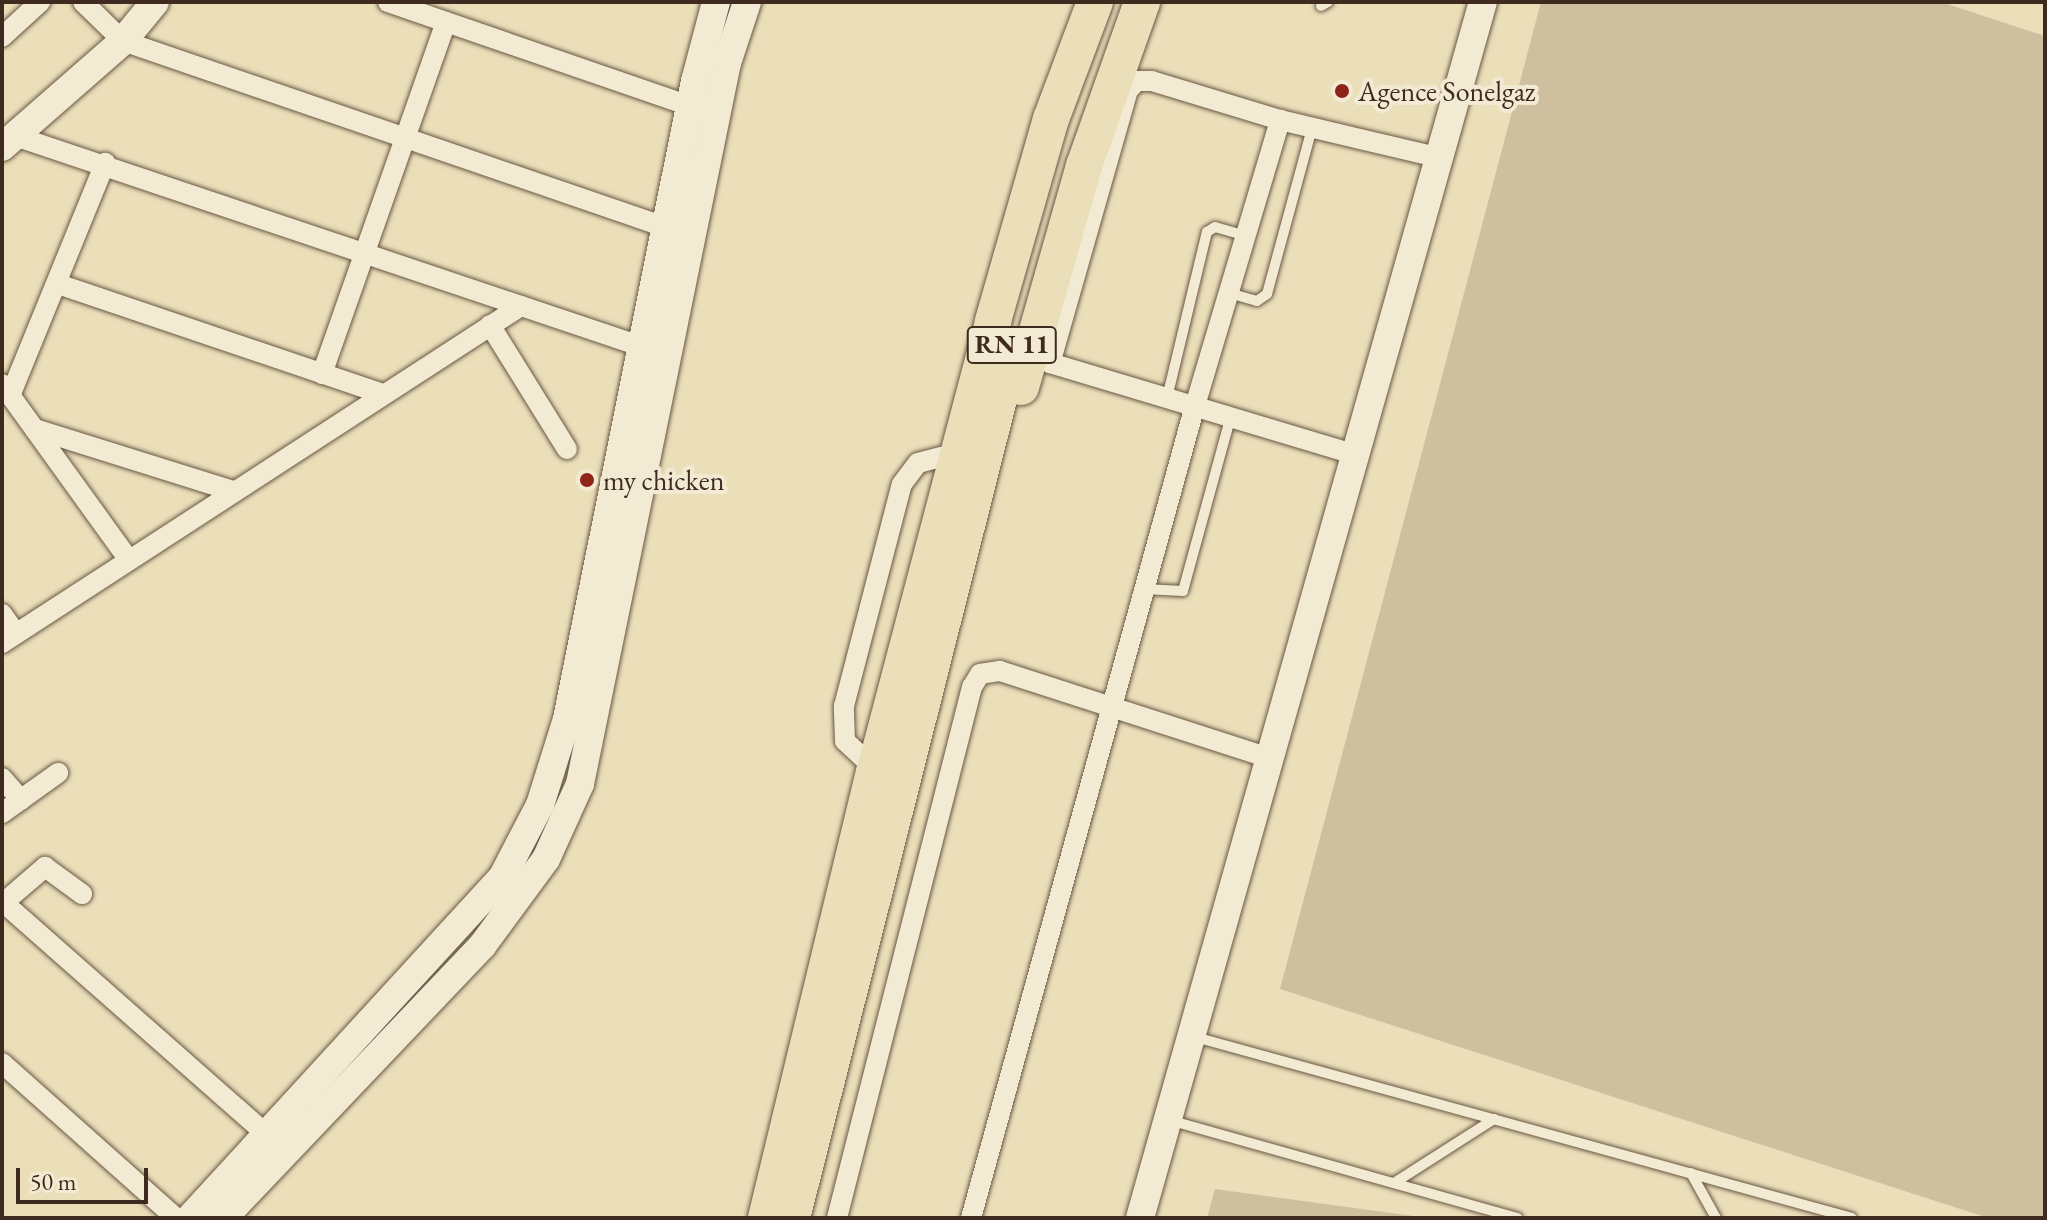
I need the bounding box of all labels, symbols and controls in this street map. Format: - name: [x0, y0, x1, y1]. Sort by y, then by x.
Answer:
- place label: Agence Sonelgaz: [1358, 74, 1535, 108]
- marker: Agence Sonelgaz: [1333, 82, 1351, 100]
- road number: RN 11: [966, 323, 1058, 367]
- place label: my chicken: [603, 463, 724, 497]
- marker: my chicken: [578, 471, 596, 489]
- scale bar: [20, 1152, 152, 1202]
- text: 50 m: [30, 1166, 77, 1197]

